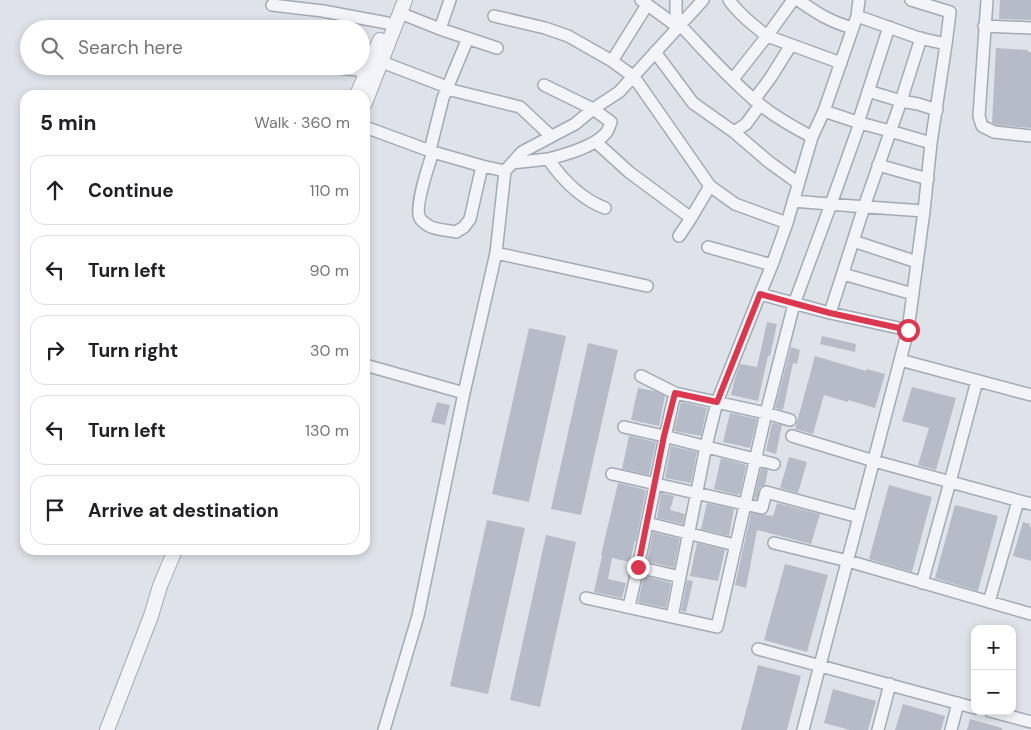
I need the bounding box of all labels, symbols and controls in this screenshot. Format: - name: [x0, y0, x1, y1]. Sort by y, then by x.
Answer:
- search box: [20, 20, 370, 75]
- icon: search: [38, 34, 66, 62]
- text: Search here: [78, 35, 183, 60]
- text: 5 min: [40, 109, 96, 137]
- text: Walk · 360 m: [254, 112, 350, 133]
- icon: ahead: [41, 176, 69, 204]
- text: Continue: [88, 178, 174, 203]
- text: 110 m: [310, 180, 349, 201]
- icon: left: [41, 256, 69, 284]
- text: Turn left: [88, 258, 166, 283]
- text: 90 m: [309, 260, 349, 281]
- route start: [897, 319, 920, 342]
- icon: right: [41, 336, 69, 364]
- text: Turn right: [88, 338, 178, 363]
- text: 30 m: [310, 340, 349, 361]
- icon: left: [41, 416, 69, 444]
- text: Turn left: [88, 418, 166, 443]
- text: 130 m: [305, 420, 349, 441]
- icon: arrive: [41, 496, 69, 524]
- text: Arrive at destination: [88, 498, 279, 523]
- route end: [627, 556, 650, 579]
- map controls: [971, 625, 1016, 715]
- button: +: [971, 625, 1016, 670]
- button: −: [971, 670, 1016, 715]

